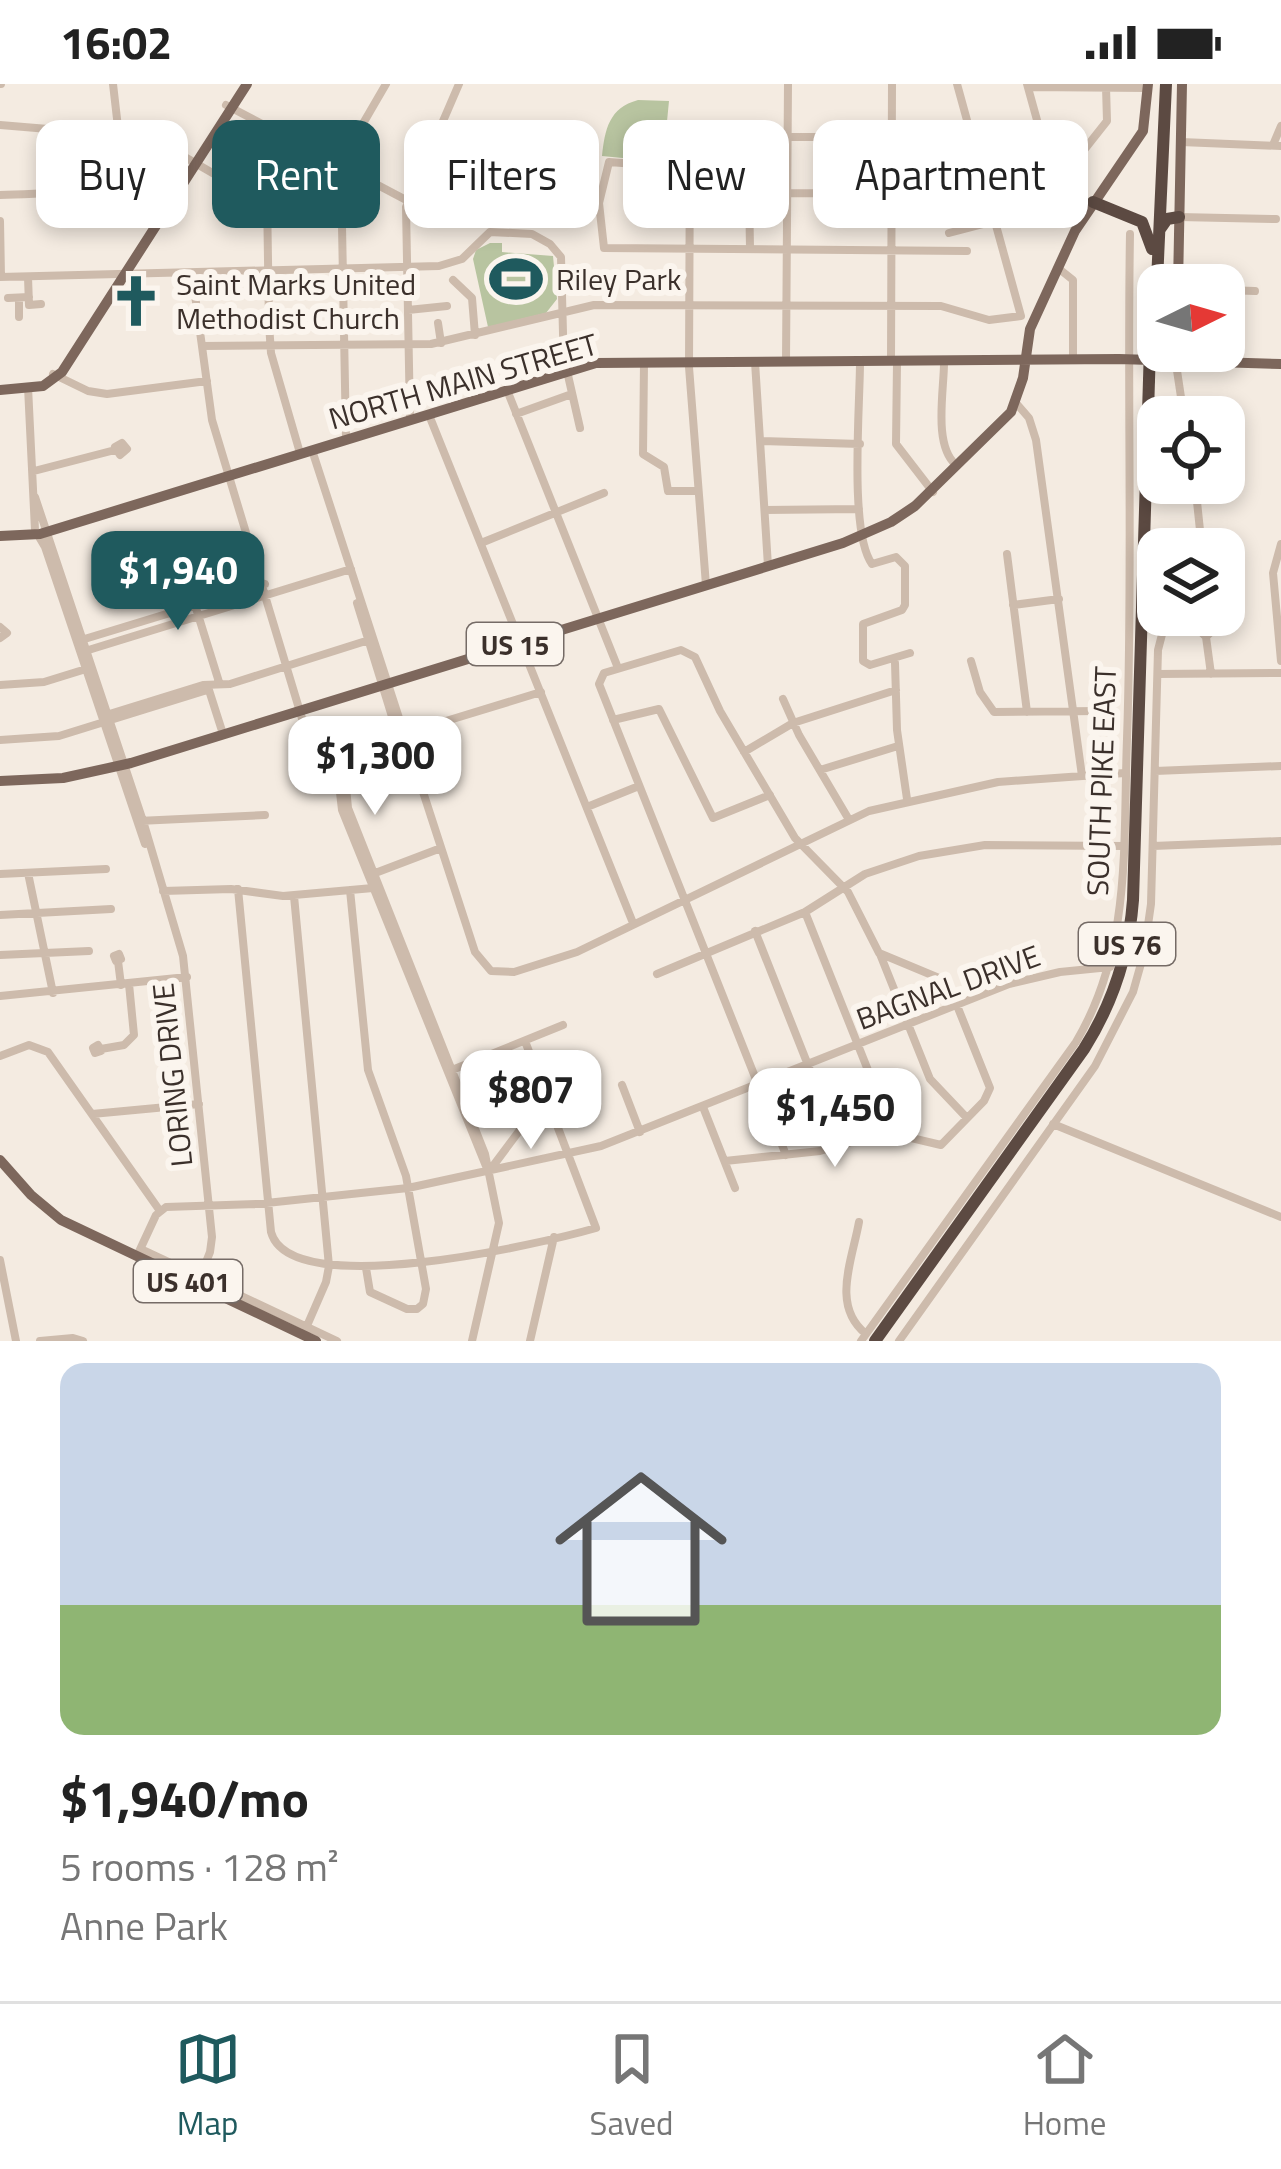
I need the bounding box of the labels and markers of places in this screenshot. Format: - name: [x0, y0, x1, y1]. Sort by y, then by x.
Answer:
- sports icon: Riley Park: [487, 250, 545, 308]
- place label: Riley Park: [556, 256, 681, 302]
- place label: Saint Marks United Methodist Church: [176, 261, 416, 341]
- church icon: Saint Marks United Methodist Church: [107, 272, 165, 330]
- pin: $1,940: [80, 531, 276, 633]
- pin: $1,300: [277, 716, 473, 818]
- pin: $807: [460, 1050, 602, 1152]
- pin: $1,450: [737, 1068, 933, 1170]

